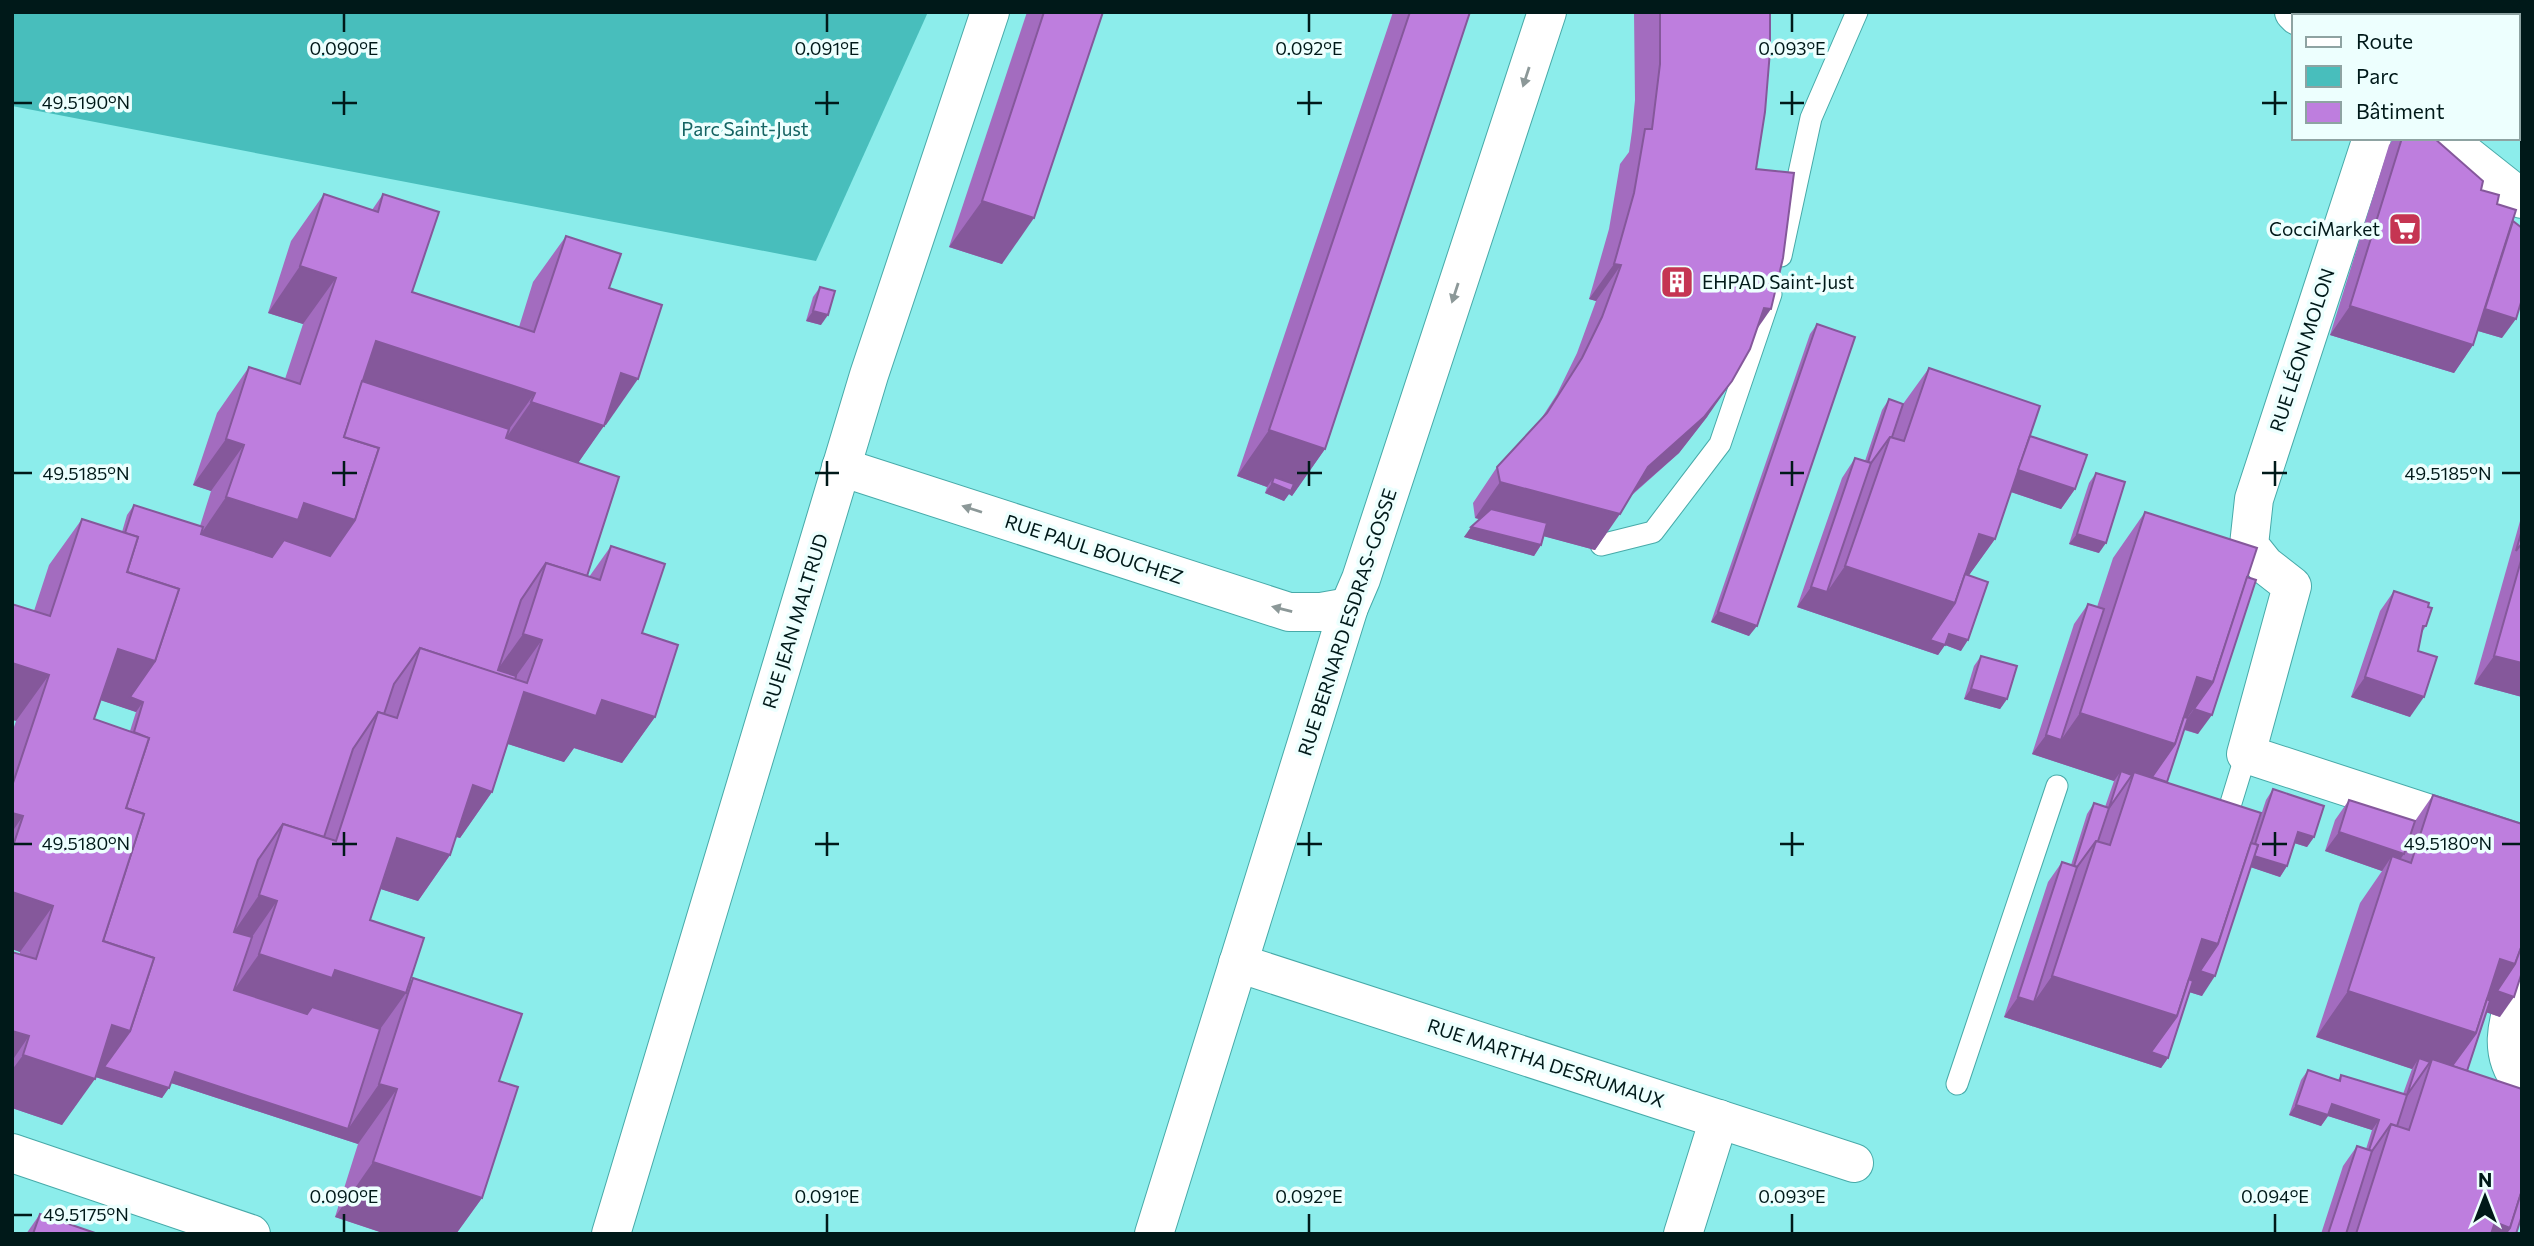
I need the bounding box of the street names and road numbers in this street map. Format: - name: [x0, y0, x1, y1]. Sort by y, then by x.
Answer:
- street label: RUE LÉON MOLON: [2264, 265, 2339, 434]
- street label: RUE BERNARD ESDRAS-GOSSE: [1292, 485, 1401, 758]
- street label: RUE PAUL BOUCHEZ: [1002, 509, 1186, 588]
- street label: RUE JEAN MALTRUD: [757, 531, 832, 711]
- street label: RUE MARTHA DESRUMAUX: [1425, 1013, 1668, 1112]

